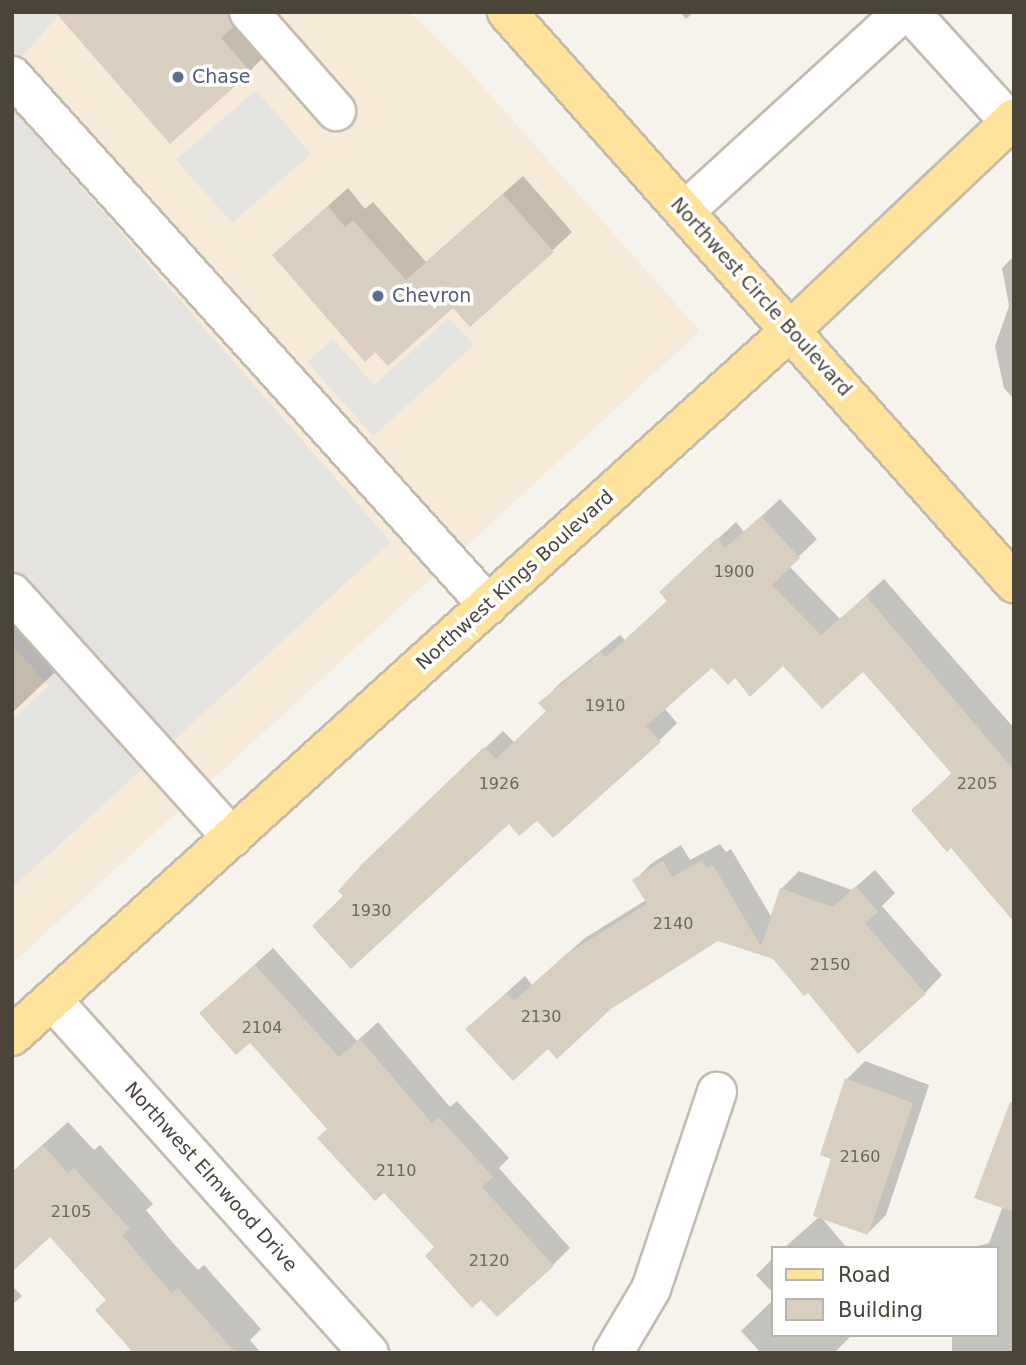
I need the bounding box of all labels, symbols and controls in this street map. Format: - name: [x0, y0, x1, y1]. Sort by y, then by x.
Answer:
- place label: Chase: [192, 66, 251, 88]
- marker: Chase: [170, 69, 186, 85]
- street label: Northwest Circle Boulevard: [666, 193, 856, 401]
- place label: Chevron: [392, 285, 471, 307]
- marker: Chevron: [370, 288, 386, 304]
- street label: Northwest Kings Boulevard: [412, 485, 618, 675]
- house number: 1900: [714, 562, 754, 582]
- house number: 1910: [585, 696, 625, 716]
- house number: 1926: [479, 774, 519, 794]
- house number: 2205: [957, 774, 997, 794]
- house number: 1930: [351, 901, 391, 921]
- house number: 2140: [653, 914, 693, 934]
- house number: 2150: [810, 955, 850, 975]
- house number: 2130: [521, 1007, 561, 1027]
- house number: 2104: [242, 1018, 282, 1038]
- street label: Northwest Elmwood Drive: [120, 1078, 302, 1276]
- house number: 2160: [840, 1147, 880, 1167]
- house number: 2110: [376, 1161, 416, 1181]
- house number: 2105: [51, 1202, 91, 1222]
- legend: [771, 1246, 998, 1337]
- house number: 2120: [469, 1251, 509, 1271]
- text: Road: [838, 1263, 891, 1287]
- text: Building: [838, 1298, 923, 1322]

